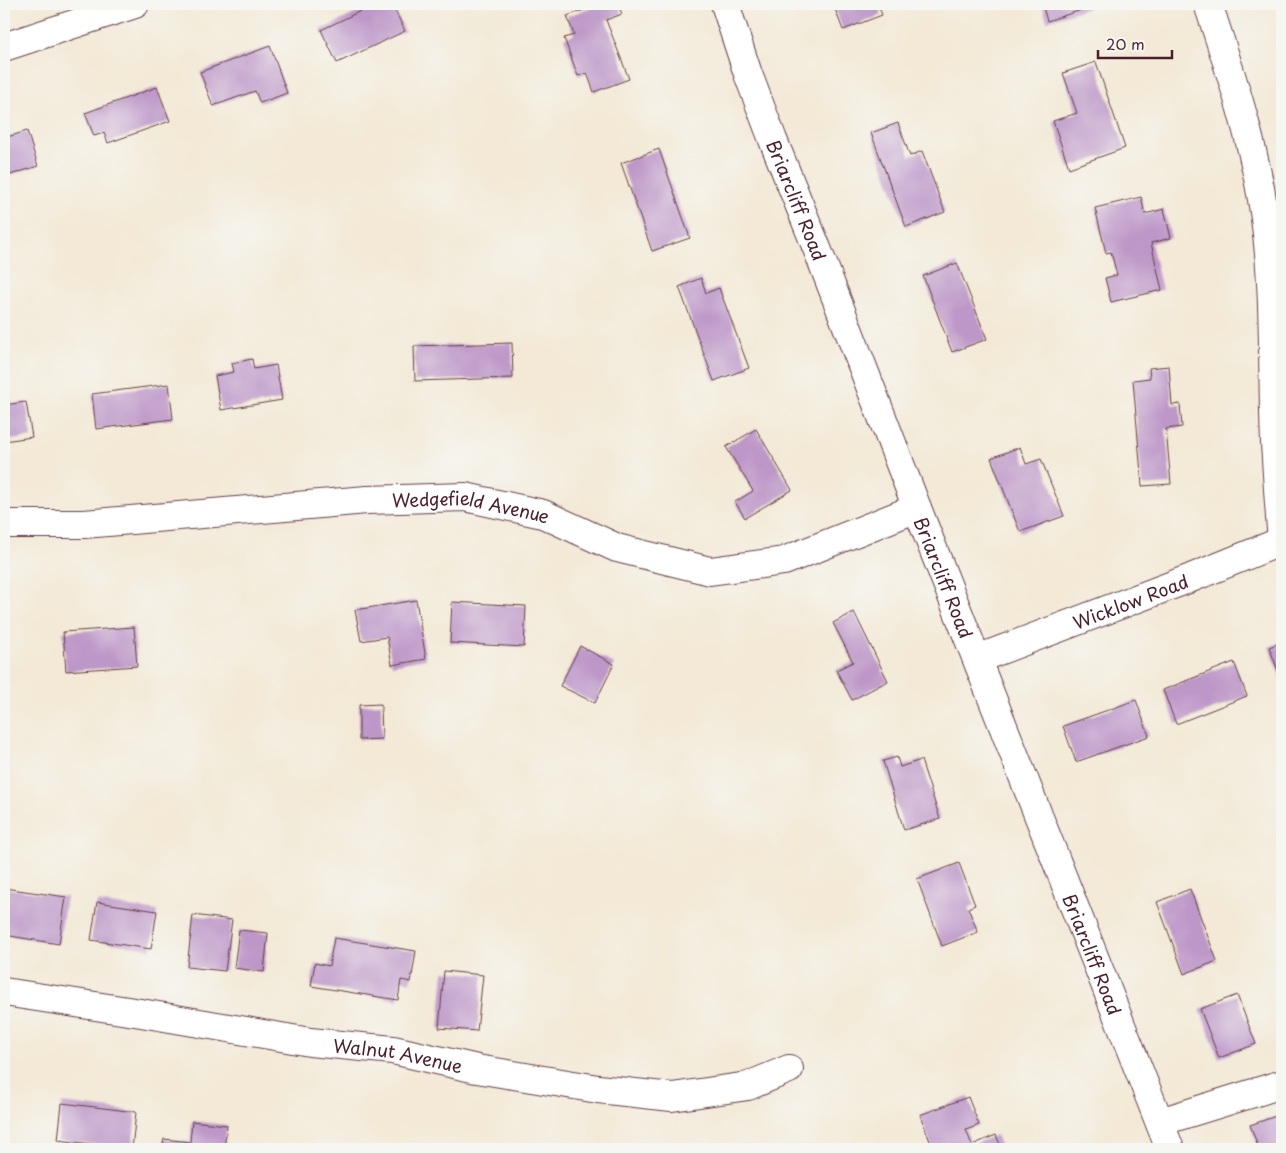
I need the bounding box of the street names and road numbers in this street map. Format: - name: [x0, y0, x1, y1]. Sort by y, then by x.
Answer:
- street label: Briarcliff Road: [761, 135, 834, 264]
- street label: Wedgefield Avenue: [392, 483, 555, 529]
- street label: Briarcliff Road: [908, 513, 981, 642]
- street label: Wicklow Road: [1069, 567, 1192, 635]
- street label: Briarcliff Road: [1057, 889, 1129, 1019]
- street label: Walnut Avenue: [332, 1031, 466, 1079]

